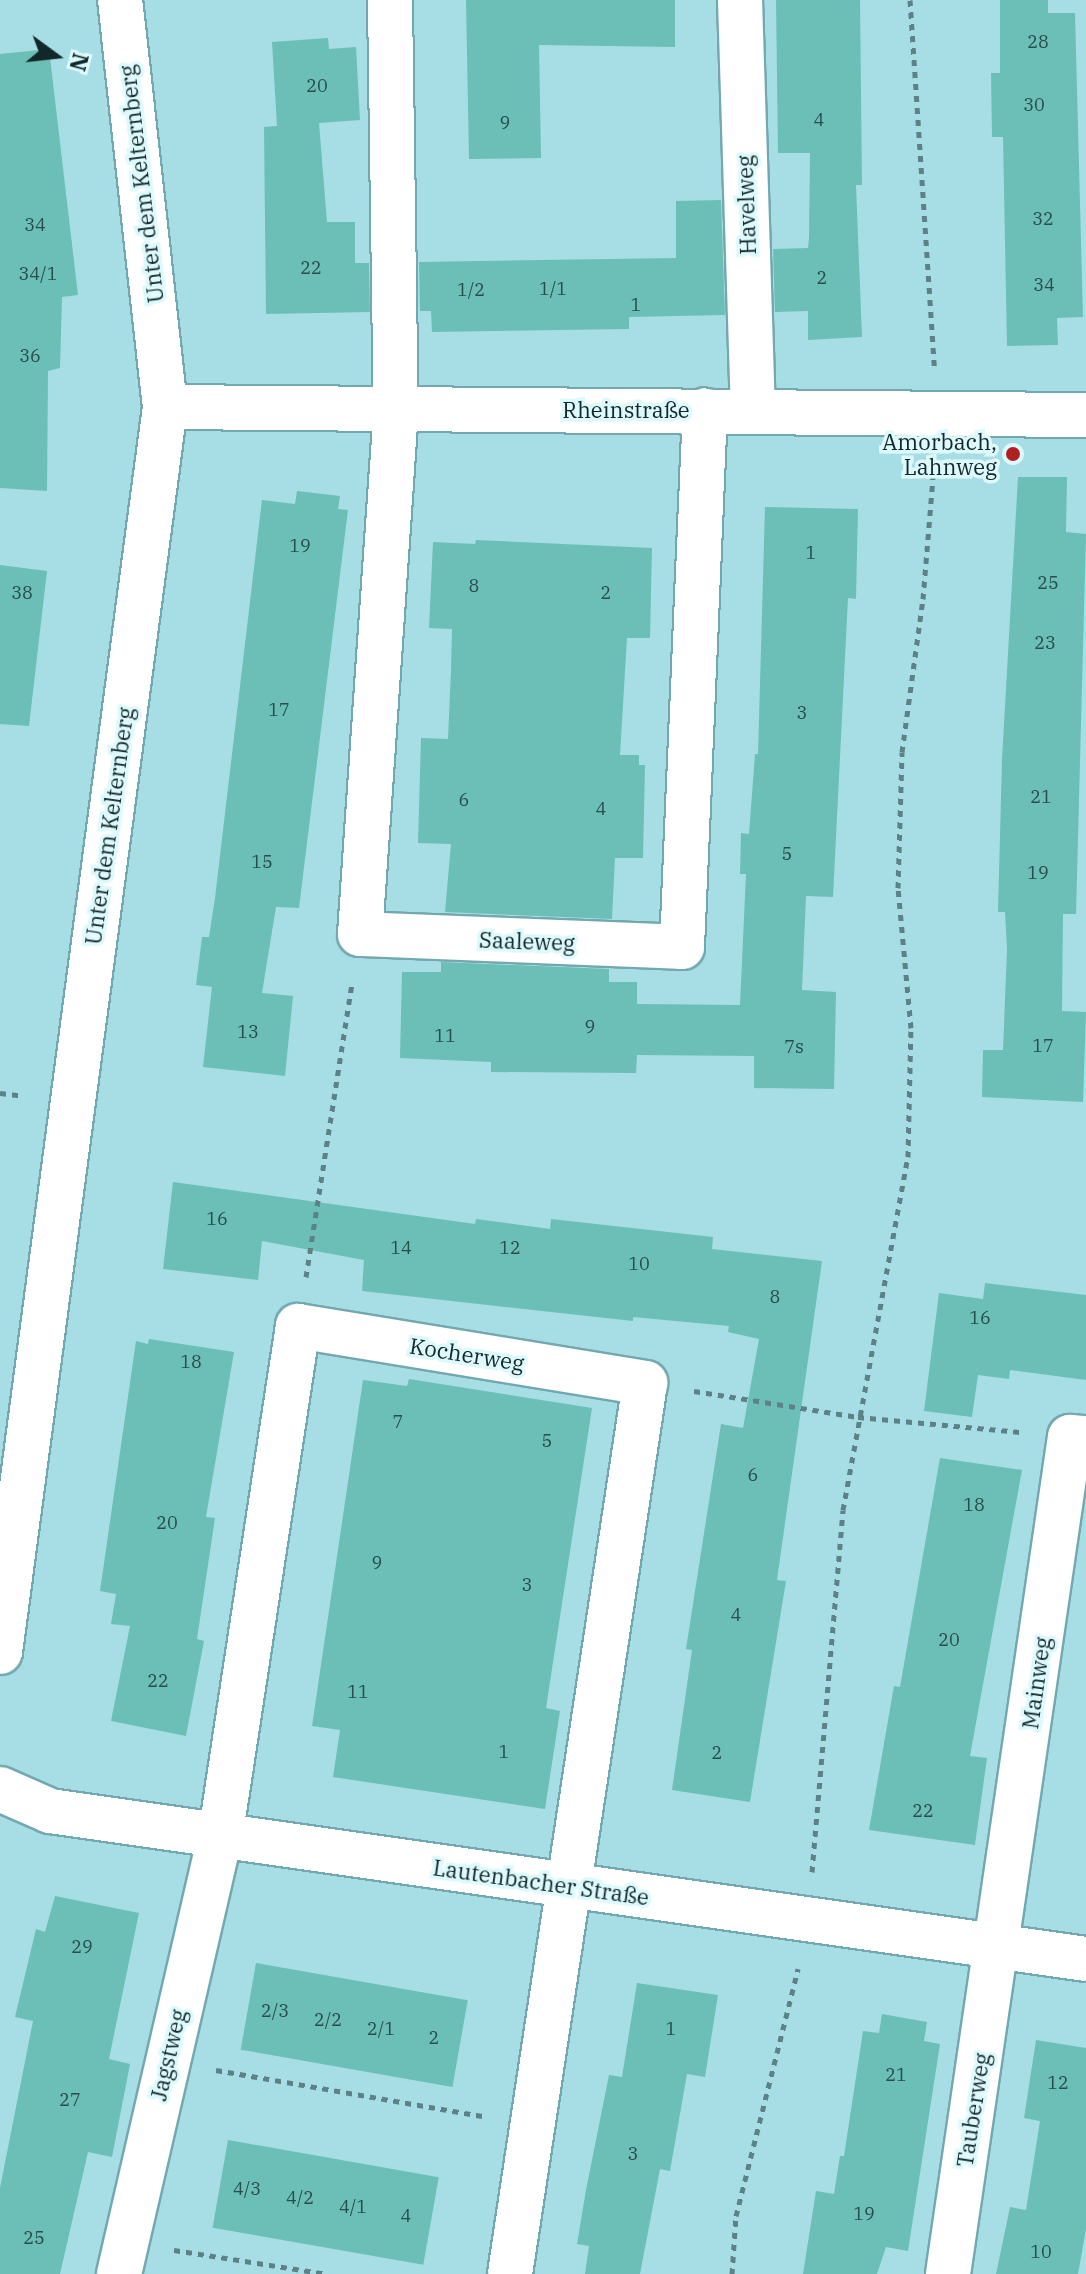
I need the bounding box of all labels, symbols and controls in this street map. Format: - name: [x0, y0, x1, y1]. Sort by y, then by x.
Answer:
- north arrow: [16, 16, 96, 96]
- house number: 28: [1027, 31, 1049, 53]
- text: N: [63, 50, 96, 75]
- street label: Unter dem Kelternberg: [113, 64, 169, 304]
- house number: 20: [306, 75, 328, 97]
- house number: 30: [1023, 94, 1045, 116]
- house number: 4: [814, 109, 824, 131]
- house number: 9: [500, 112, 510, 134]
- street label: Havelweg: [731, 155, 761, 255]
- house number: 32: [1032, 208, 1054, 230]
- house number: 34: [24, 214, 46, 236]
- house number: 22: [300, 257, 322, 279]
- house number: 34/1: [19, 263, 57, 285]
- house number: 2: [817, 267, 827, 289]
- house number: 34: [1033, 274, 1055, 296]
- house number: 1/1: [539, 278, 567, 300]
- house number: 1/2: [457, 279, 485, 301]
- house number: 1: [631, 294, 641, 316]
- house number: 36: [19, 345, 41, 367]
- street label: Rheinstraße: [562, 397, 690, 423]
- place label: Amorbach, Lahnweg: [882, 428, 997, 480]
- marker: Amorbach, Lahnweg: [1004, 445, 1022, 463]
- house number: 19: [289, 535, 311, 557]
- house number: 1: [806, 542, 816, 564]
- house number: 25: [1037, 572, 1059, 594]
- house number: 8: [469, 575, 479, 597]
- house number: 38: [11, 582, 33, 604]
- house number: 2: [601, 582, 611, 604]
- house number: 23: [1034, 632, 1056, 654]
- house number: 17: [268, 699, 290, 721]
- house number: 3: [797, 702, 807, 724]
- street label: Unter dem Kelternberg: [79, 706, 139, 946]
- house number: 21: [1030, 786, 1052, 808]
- house number: 6: [459, 789, 469, 811]
- house number: 4: [596, 798, 606, 820]
- house number: 5: [782, 843, 792, 865]
- house number: 15: [251, 851, 273, 873]
- house number: 19: [1027, 862, 1049, 884]
- street label: Saaleweg: [479, 926, 575, 956]
- house number: 9: [585, 1016, 595, 1038]
- house number: 13: [237, 1021, 259, 1043]
- house number: 11: [434, 1025, 456, 1047]
- house number: 17: [1032, 1035, 1054, 1057]
- house number: 7s: [784, 1036, 804, 1058]
- house number: 16: [206, 1208, 228, 1230]
- house number: 14: [390, 1237, 412, 1259]
- house number: 12: [499, 1237, 521, 1259]
- house number: 10: [628, 1253, 650, 1275]
- house number: 8: [770, 1286, 780, 1308]
- house number: 16: [969, 1307, 991, 1329]
- street label: Kocherweg: [408, 1332, 526, 1376]
- house number: 18: [180, 1351, 202, 1373]
- house number: 7: [393, 1411, 403, 1433]
- house number: 5: [542, 1430, 552, 1452]
- house number: 6: [748, 1464, 758, 1486]
- house number: 18: [963, 1494, 985, 1516]
- house number: 20: [156, 1512, 178, 1534]
- house number: 9: [372, 1552, 382, 1574]
- house number: 3: [522, 1574, 532, 1596]
- house number: 4: [731, 1604, 741, 1626]
- house number: 20: [938, 1629, 960, 1651]
- street label: Mainweg: [1016, 1635, 1056, 1731]
- house number: 22: [147, 1670, 169, 1692]
- house number: 11: [347, 1681, 369, 1703]
- house number: 1: [499, 1741, 509, 1763]
- house number: 2: [712, 1742, 722, 1764]
- house number: 22: [912, 1800, 934, 1822]
- street label: Lautenbacher Straße: [431, 1854, 651, 1910]
- house number: 29: [71, 1936, 93, 1958]
- house number: 2/3: [261, 2000, 289, 2022]
- street label: Jagstweg: [145, 2007, 191, 2103]
- house number: 2/2: [314, 2009, 342, 2031]
- house number: 2/1: [367, 2018, 395, 2040]
- house number: 1: [666, 2018, 676, 2040]
- house number: 2: [429, 2027, 439, 2049]
- street label: Tauberweg: [951, 2051, 995, 2169]
- house number: 21: [885, 2064, 907, 2086]
- house number: 12: [1047, 2072, 1069, 2094]
- house number: 27: [59, 2089, 81, 2111]
- house number: 3: [628, 2143, 638, 2165]
- house number: 4/3: [233, 2178, 261, 2200]
- house number: 4/2: [286, 2187, 314, 2209]
- house number: 4/1: [339, 2196, 367, 2218]
- house number: 19: [853, 2203, 875, 2225]
- house number: 4: [401, 2205, 411, 2227]
- house number: 25: [23, 2227, 45, 2249]
- house number: 10: [1030, 2241, 1052, 2263]

